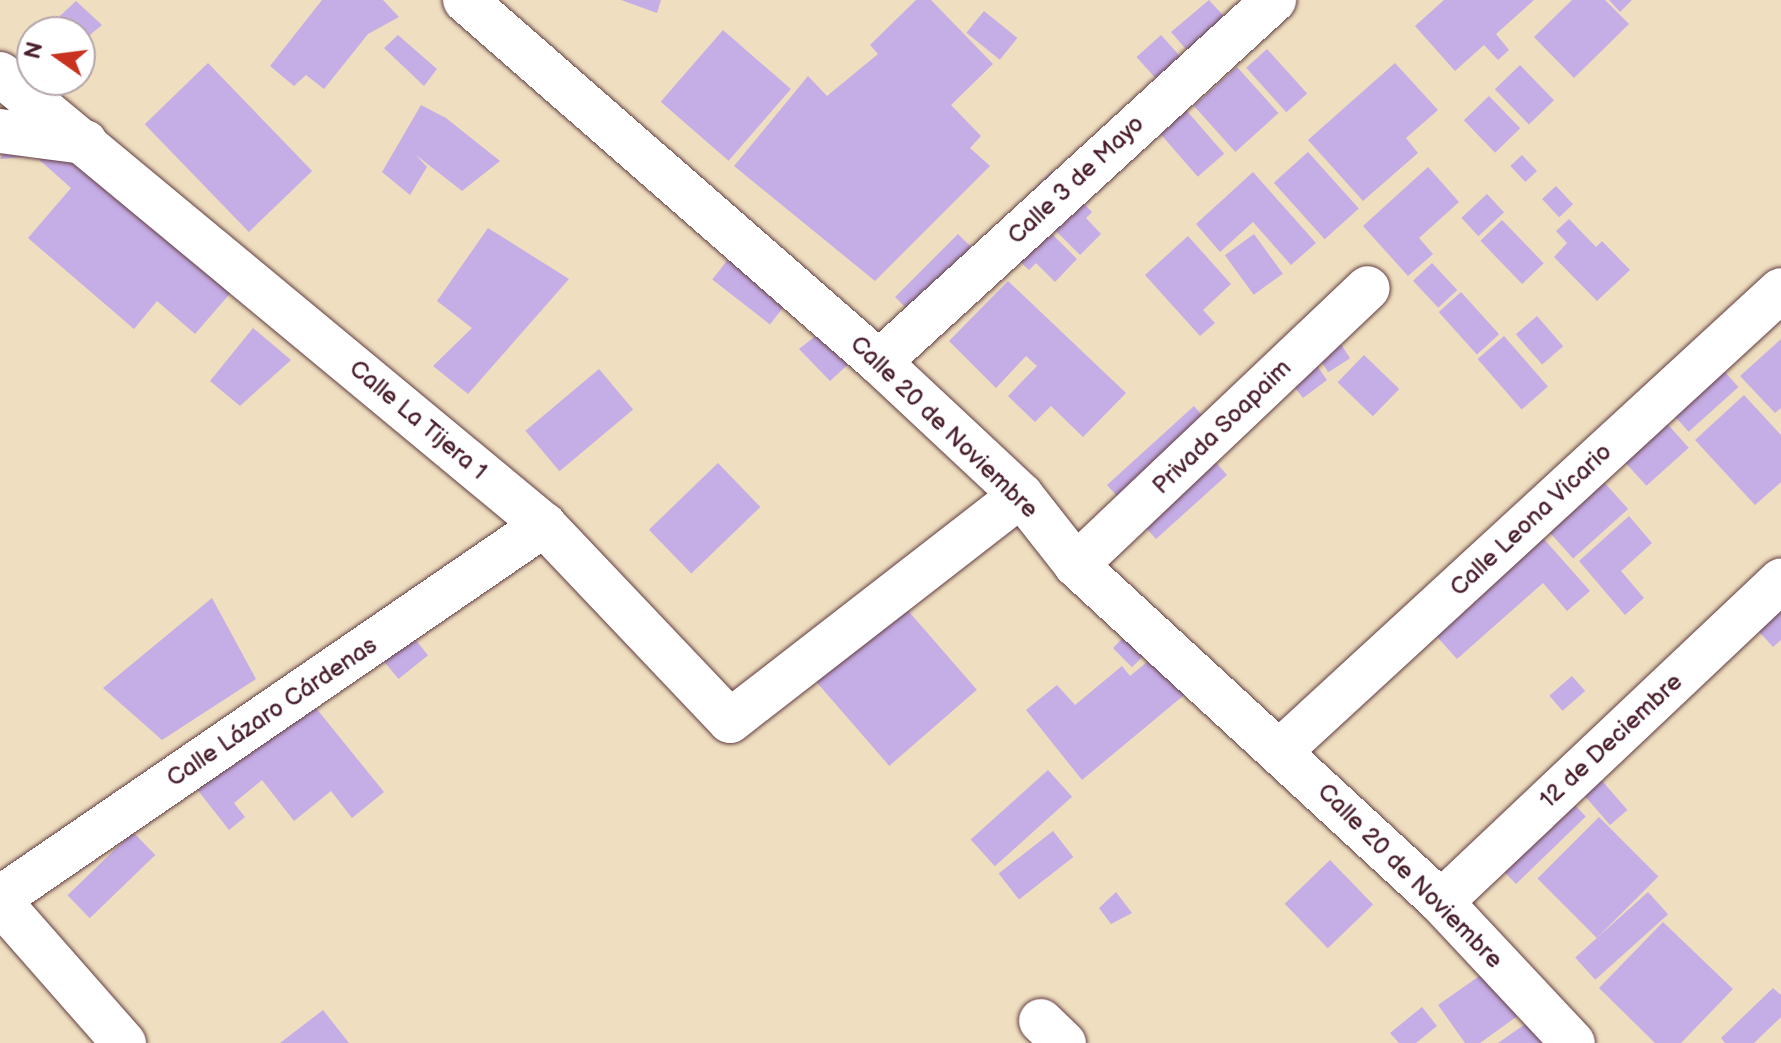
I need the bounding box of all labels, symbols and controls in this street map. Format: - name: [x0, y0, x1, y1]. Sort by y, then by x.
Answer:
- north arrow: [16, 16, 96, 96]
- text: N: [19, 39, 49, 62]
- street label: Calle 3 de Mayo: [1002, 110, 1150, 250]
- street label: Calle 20 de Noviembre: [844, 330, 1044, 524]
- street label: Privada Soapaim: [1147, 353, 1297, 501]
- street label: Calle La Tijera 1: [343, 354, 493, 486]
- street label: Calle Leona Vicario: [1444, 437, 1618, 603]
- street label: Calle Lázaro Cárdenas: [161, 631, 383, 793]
- street label: 12 de Deciembre: [1534, 668, 1688, 814]
- street label: Calle 20 de Noviembre: [1311, 777, 1509, 975]

